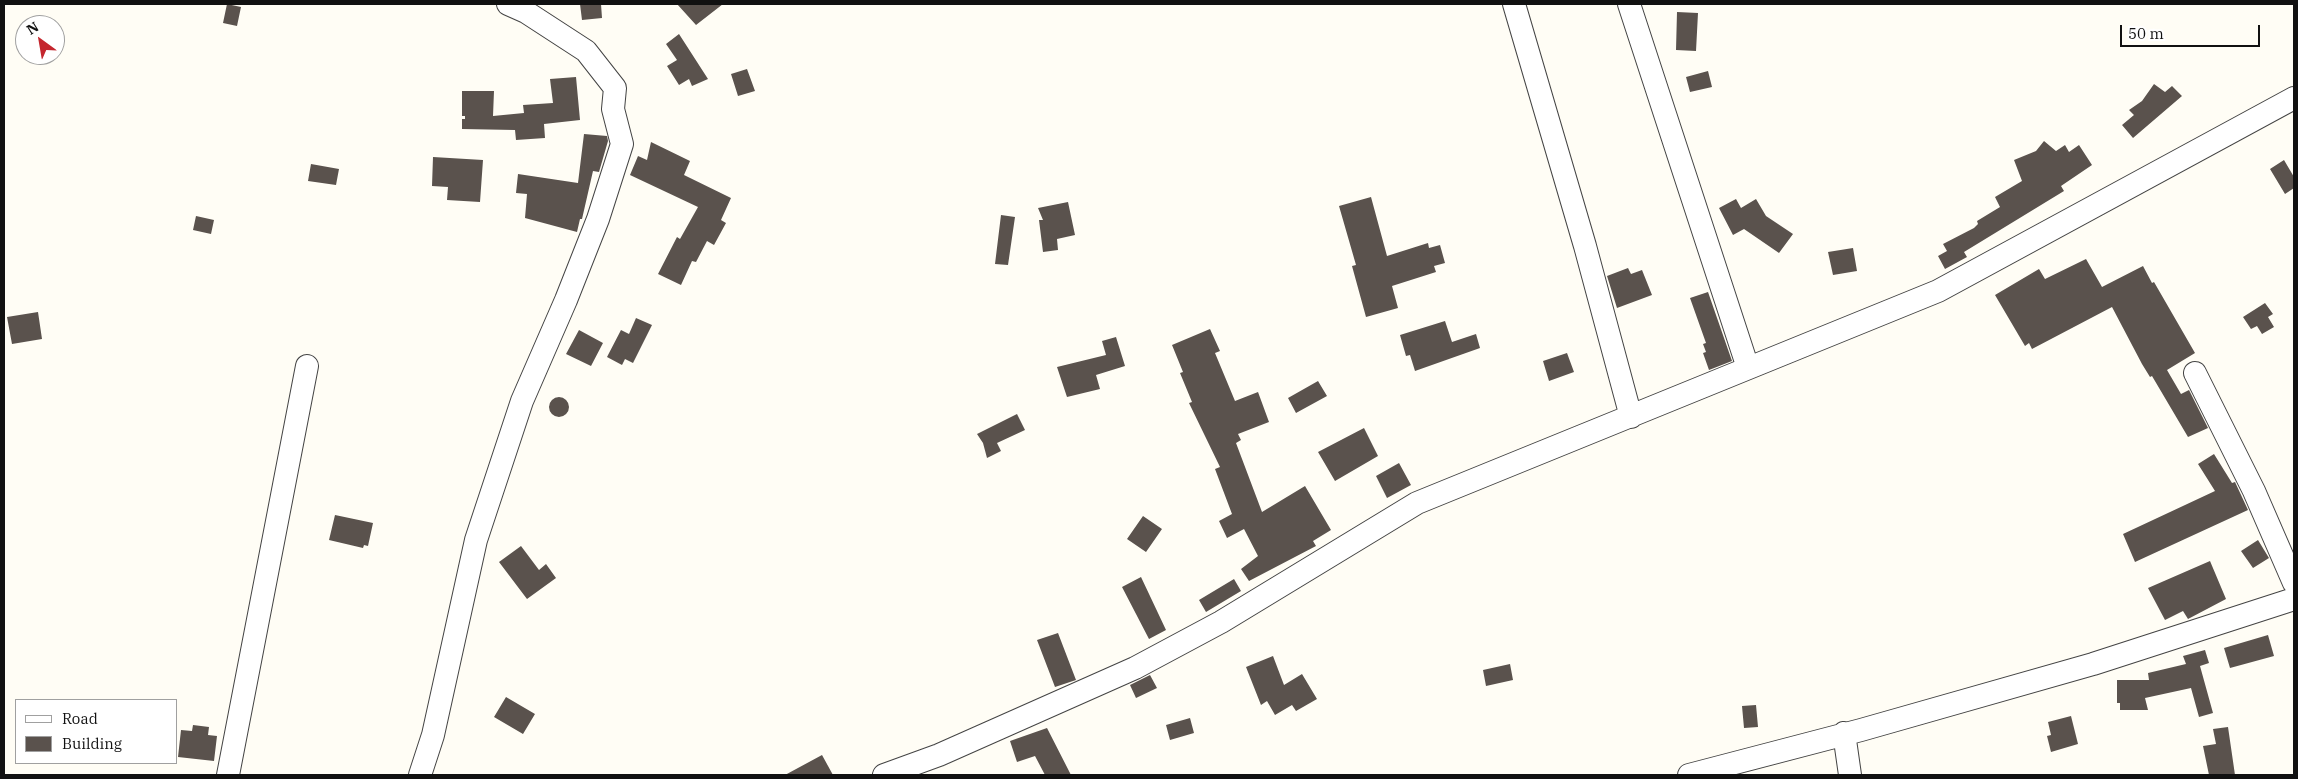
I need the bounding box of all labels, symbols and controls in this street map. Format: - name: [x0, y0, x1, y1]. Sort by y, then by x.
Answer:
- north arrow: [15, 15, 65, 65]
- scale bar: [2123, 15, 2263, 47]
- text: N: [23, 18, 42, 39]
- text: 50 m: [2128, 24, 2164, 43]
- legend: [15, 699, 178, 764]
- text: Road: [62, 709, 98, 728]
- text: Building: [62, 734, 122, 753]

